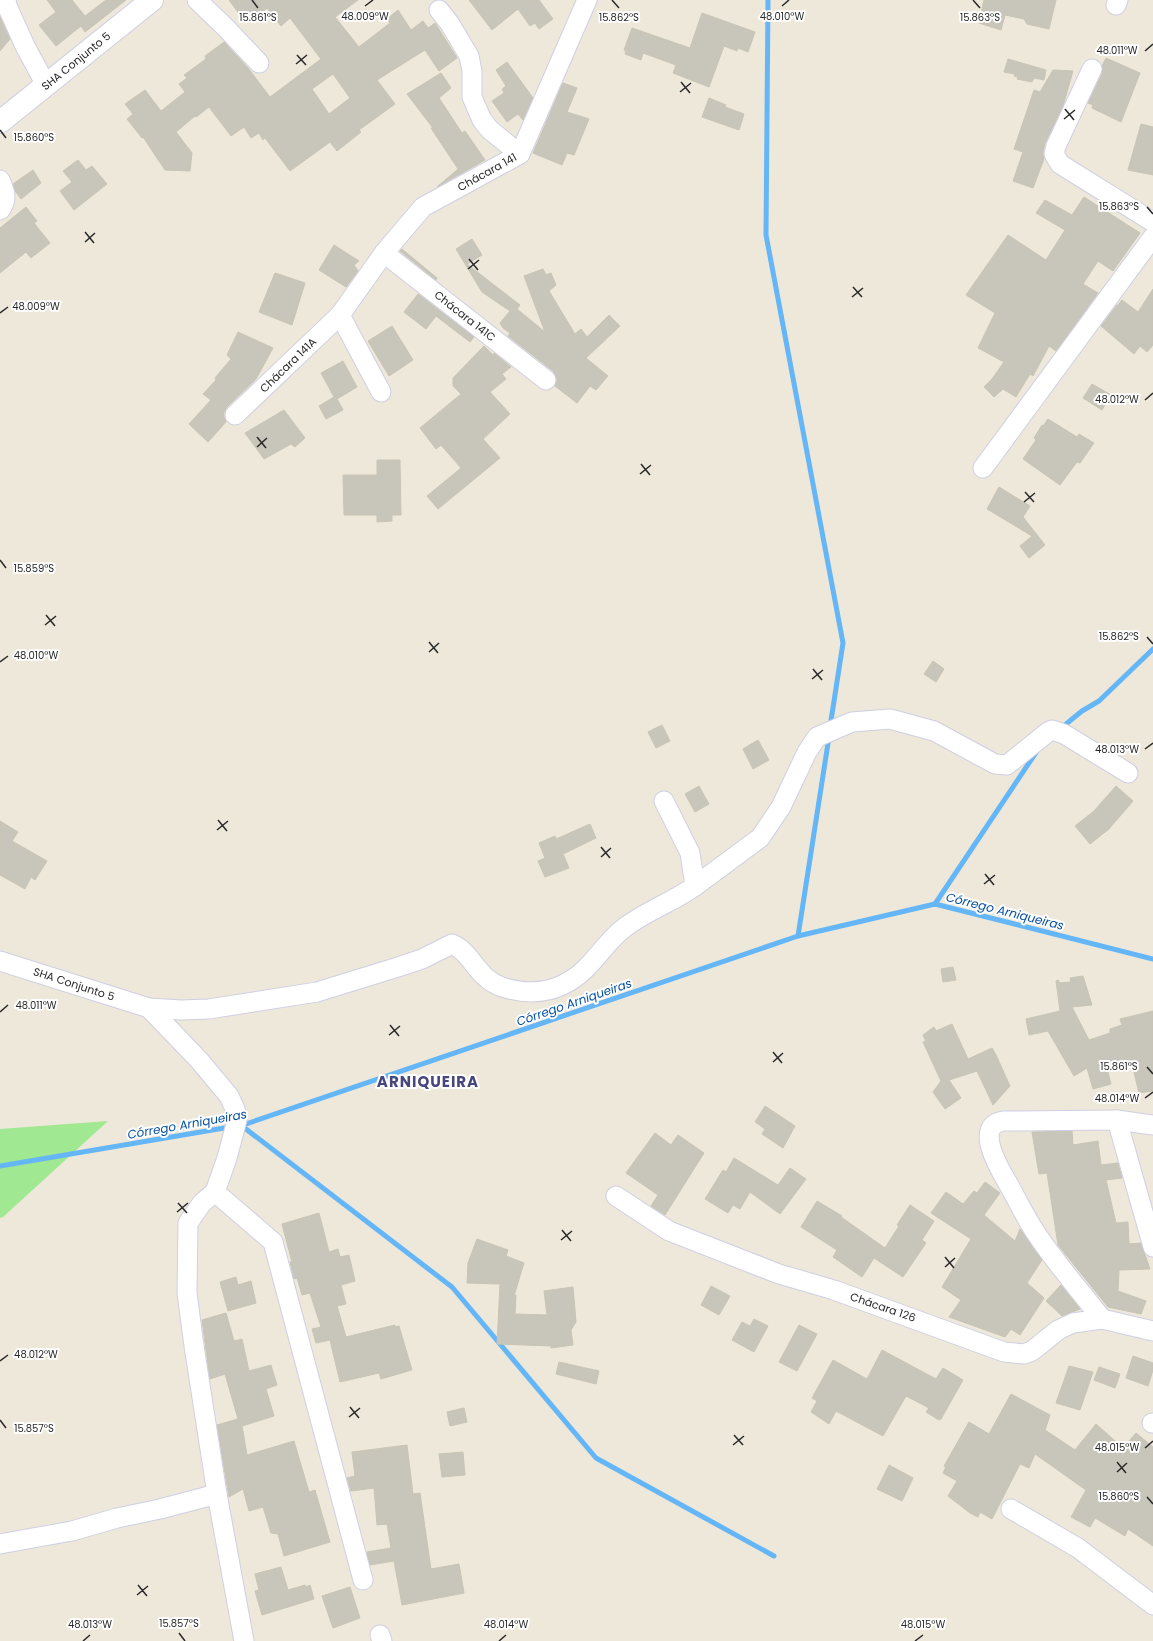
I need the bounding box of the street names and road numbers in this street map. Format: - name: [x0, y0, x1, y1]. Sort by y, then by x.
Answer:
- street label: SHA Conjunto 5: [38, 28, 114, 94]
- street label: Chácara 141: [454, 149, 520, 195]
- street label: Chácara 141C: [431, 287, 499, 345]
- street label: Chácara 141A: [256, 334, 320, 396]
- street label: SHA Conjunto 5: [31, 963, 117, 1005]
- street label: Chácara 126: [848, 1288, 918, 1326]

